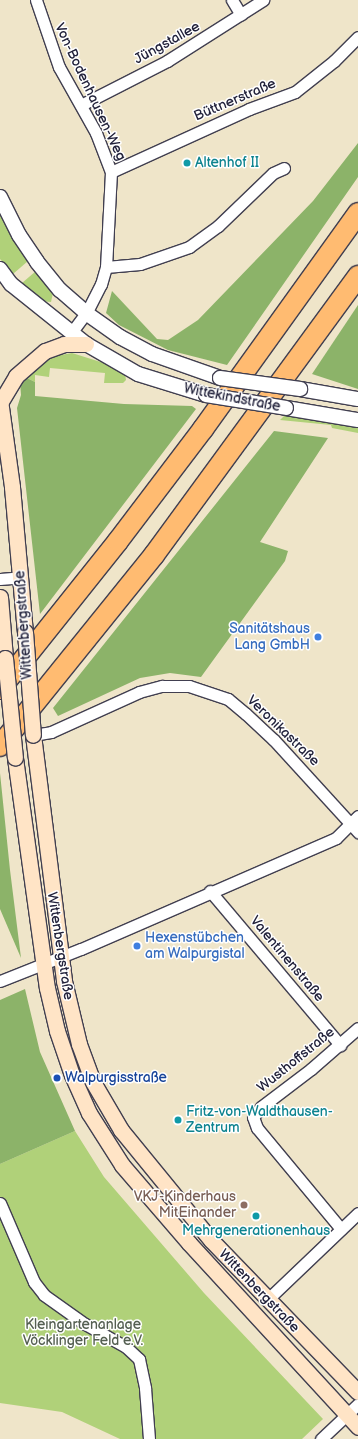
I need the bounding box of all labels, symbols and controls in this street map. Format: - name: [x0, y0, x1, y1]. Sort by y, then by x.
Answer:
- street label: Jüngstallee: [131, 18, 203, 68]
- street label: Von-Bodenhausen-Weg: [51, 21, 129, 163]
- street label: Büttnerstraße: [192, 75, 278, 125]
- place label: Altenhof II: [195, 155, 259, 171]
- marker: Altenhof II: [182, 158, 192, 168]
- street label: Wittekindstraße: [182, 380, 282, 416]
- street label: Wittenbergstraße: [12, 570, 36, 680]
- place label: Sanitätshaus Lang GmbH: [229, 621, 310, 654]
- marker: Sanitätshaus Lang GmbH: [313, 632, 323, 642]
- street label: Veronikastraße: [243, 692, 323, 770]
- street label: Wittenbergstraße: [43, 891, 77, 1001]
- street label: Valentinenstraße: [246, 913, 328, 1005]
- place label: Hexenstübchen am Walpurgistal: [145, 930, 245, 962]
- marker: Hexenstübchen am Walpurgistal: [132, 941, 142, 951]
- street label: Wusthoffstraße: [254, 1024, 338, 1096]
- place label: Walpurgisstraße: [65, 1070, 167, 1086]
- marker: Walpurgisstraße: [52, 1073, 62, 1083]
- place label: Fritz-von-Waldthausen- Zentrum: [186, 1104, 333, 1136]
- marker: Fritz-von-Waldthausen- Zentrum: [173, 1115, 183, 1125]
- place label: VKJ-Kinderhaus MitEinander: [134, 1189, 236, 1222]
- marker: VKJ-Kinderhaus MitEinander: [239, 1200, 249, 1210]
- marker: Mehrgenerationenhaus: [251, 1211, 261, 1221]
- place label: Mehrgenerationenhaus: [182, 1223, 330, 1239]
- street label: Wittenbergstraße: [215, 1246, 303, 1336]
- park label: Kleingartenanlage Vöcklinger Feld e.V.: [23, 1317, 143, 1350]

